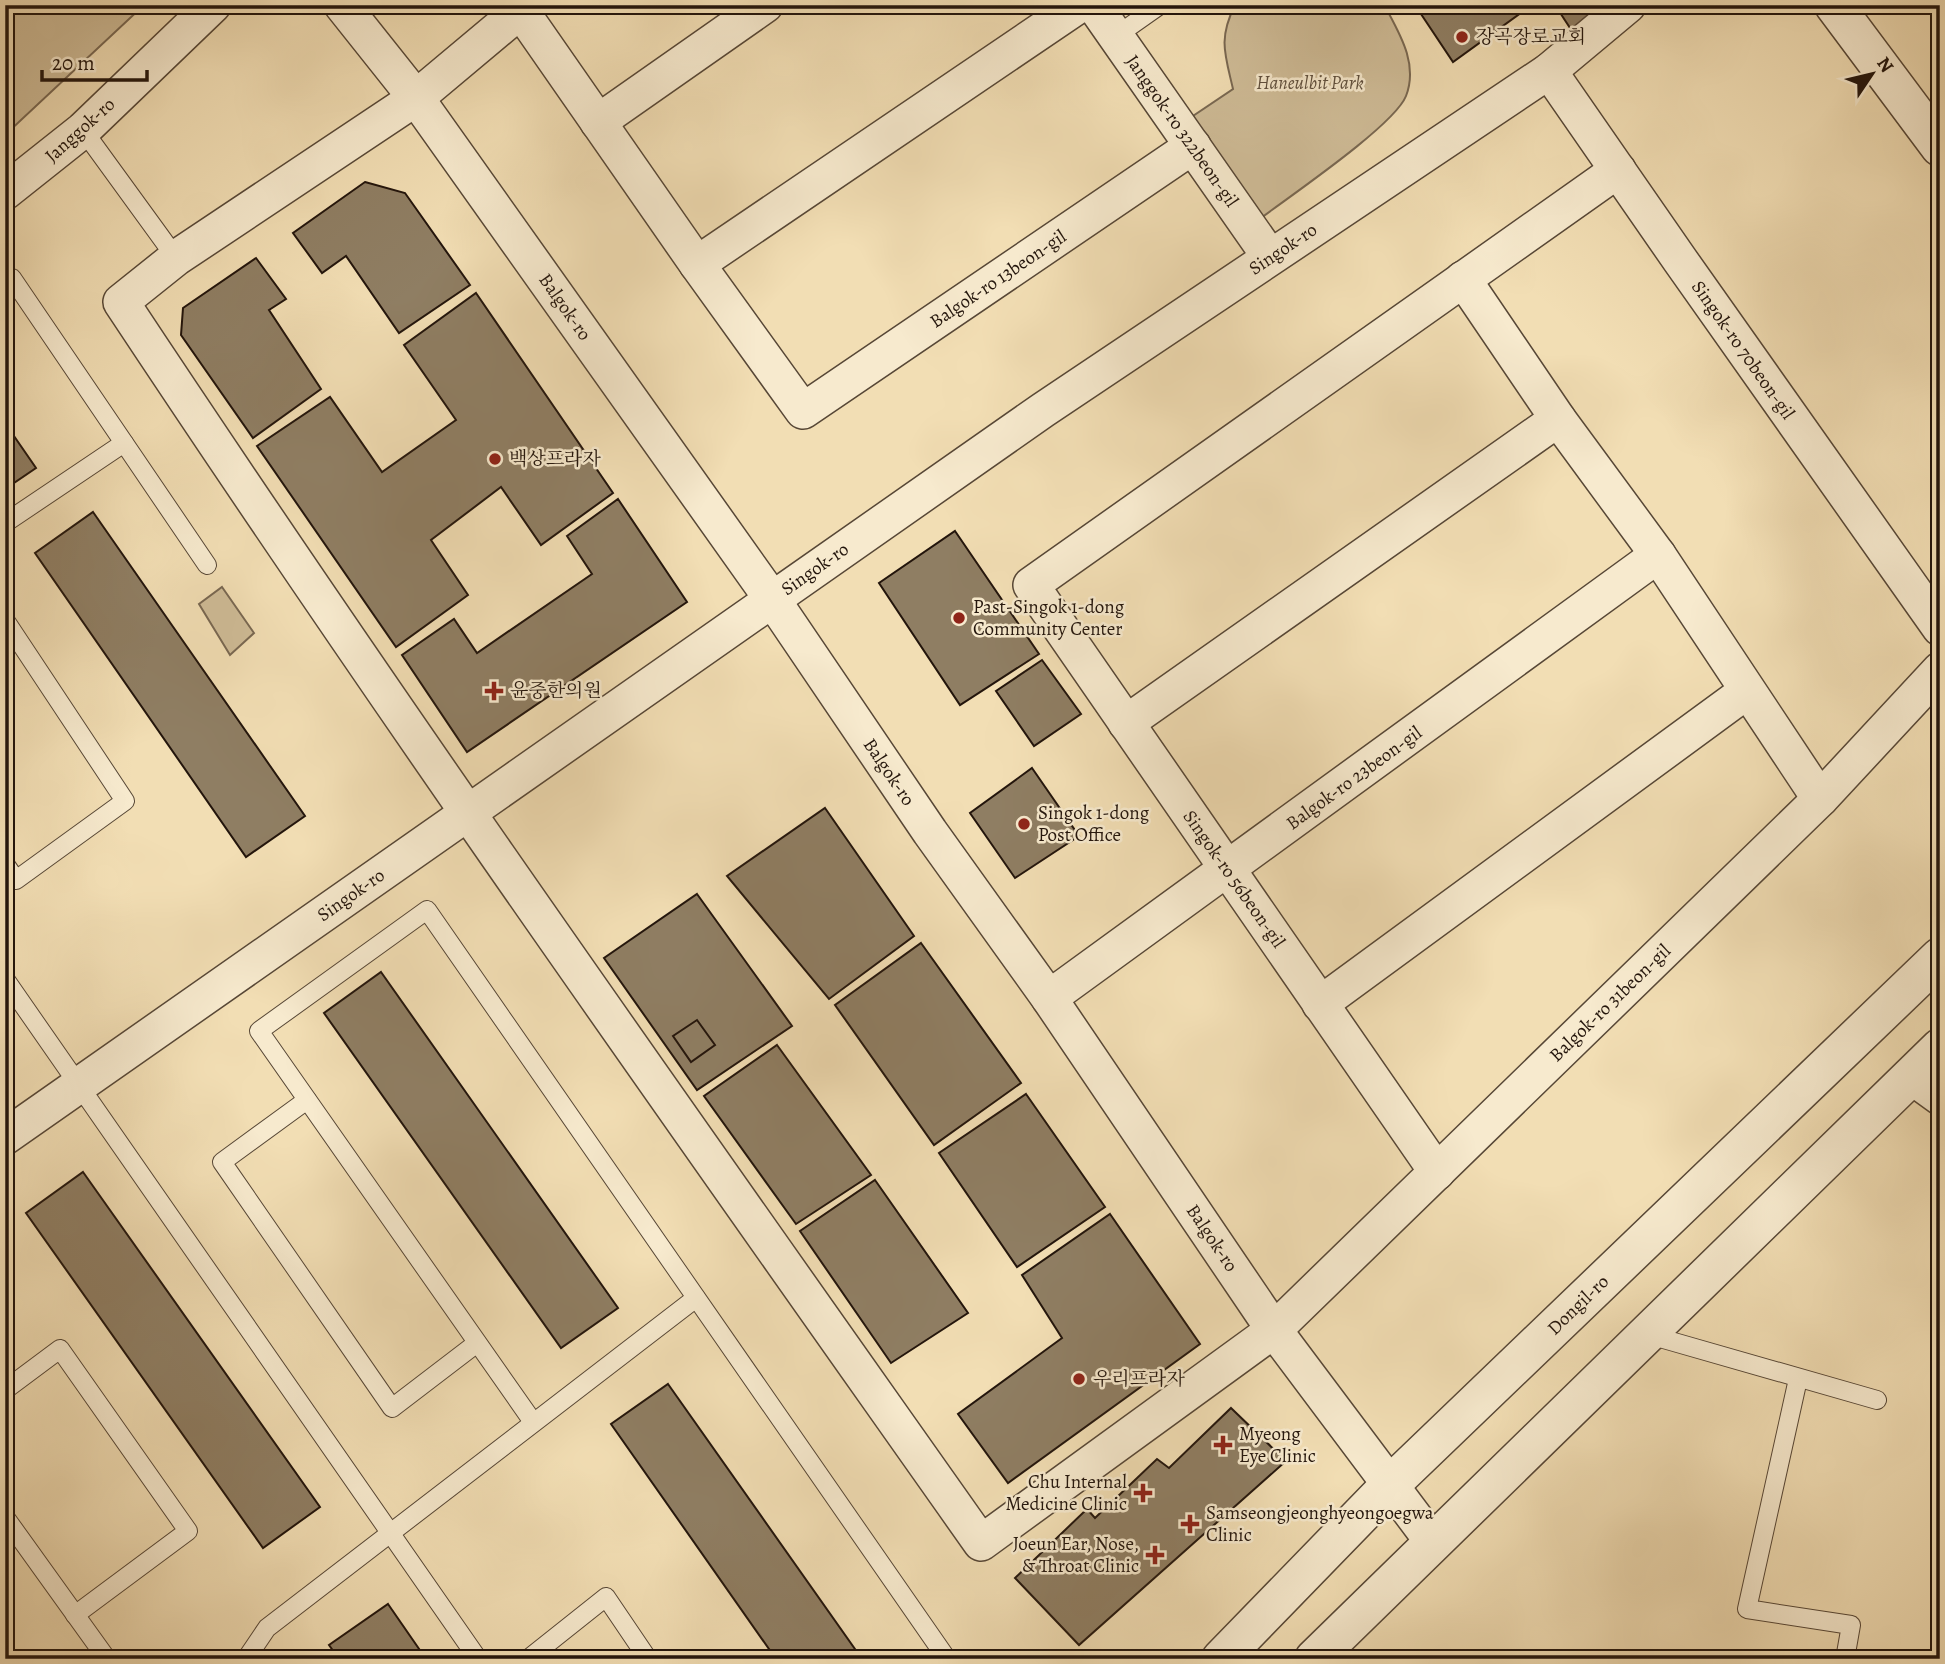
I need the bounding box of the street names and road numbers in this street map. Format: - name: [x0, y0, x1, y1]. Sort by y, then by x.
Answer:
- street label: Janggok-ro 322beon-gil: [1120, 50, 1245, 213]
- street label: Janggok-ro: [39, 92, 121, 168]
- street label: Singok-ro: [1244, 217, 1322, 281]
- street label: Balgok-ro 13beon-gil: [925, 223, 1072, 334]
- street label: Balgok-ro: [532, 268, 598, 346]
- street label: Singok-ro 70beon-gil: [1685, 275, 1801, 425]
- street label: Singok-ro: [776, 536, 854, 602]
- street label: Balgok-ro 23beon-gil: [1281, 720, 1427, 836]
- street label: Balgok-ro: [857, 733, 921, 811]
- street label: Singok-ro 56beon-gil: [1177, 805, 1292, 953]
- street label: Singok-ro: [312, 862, 390, 928]
- street label: Balgok-ro 31beon-gil: [1544, 938, 1677, 1068]
- street label: Balgok-ro: [1180, 1199, 1244, 1277]
- street label: Dongil-ro: [1541, 1269, 1615, 1341]

